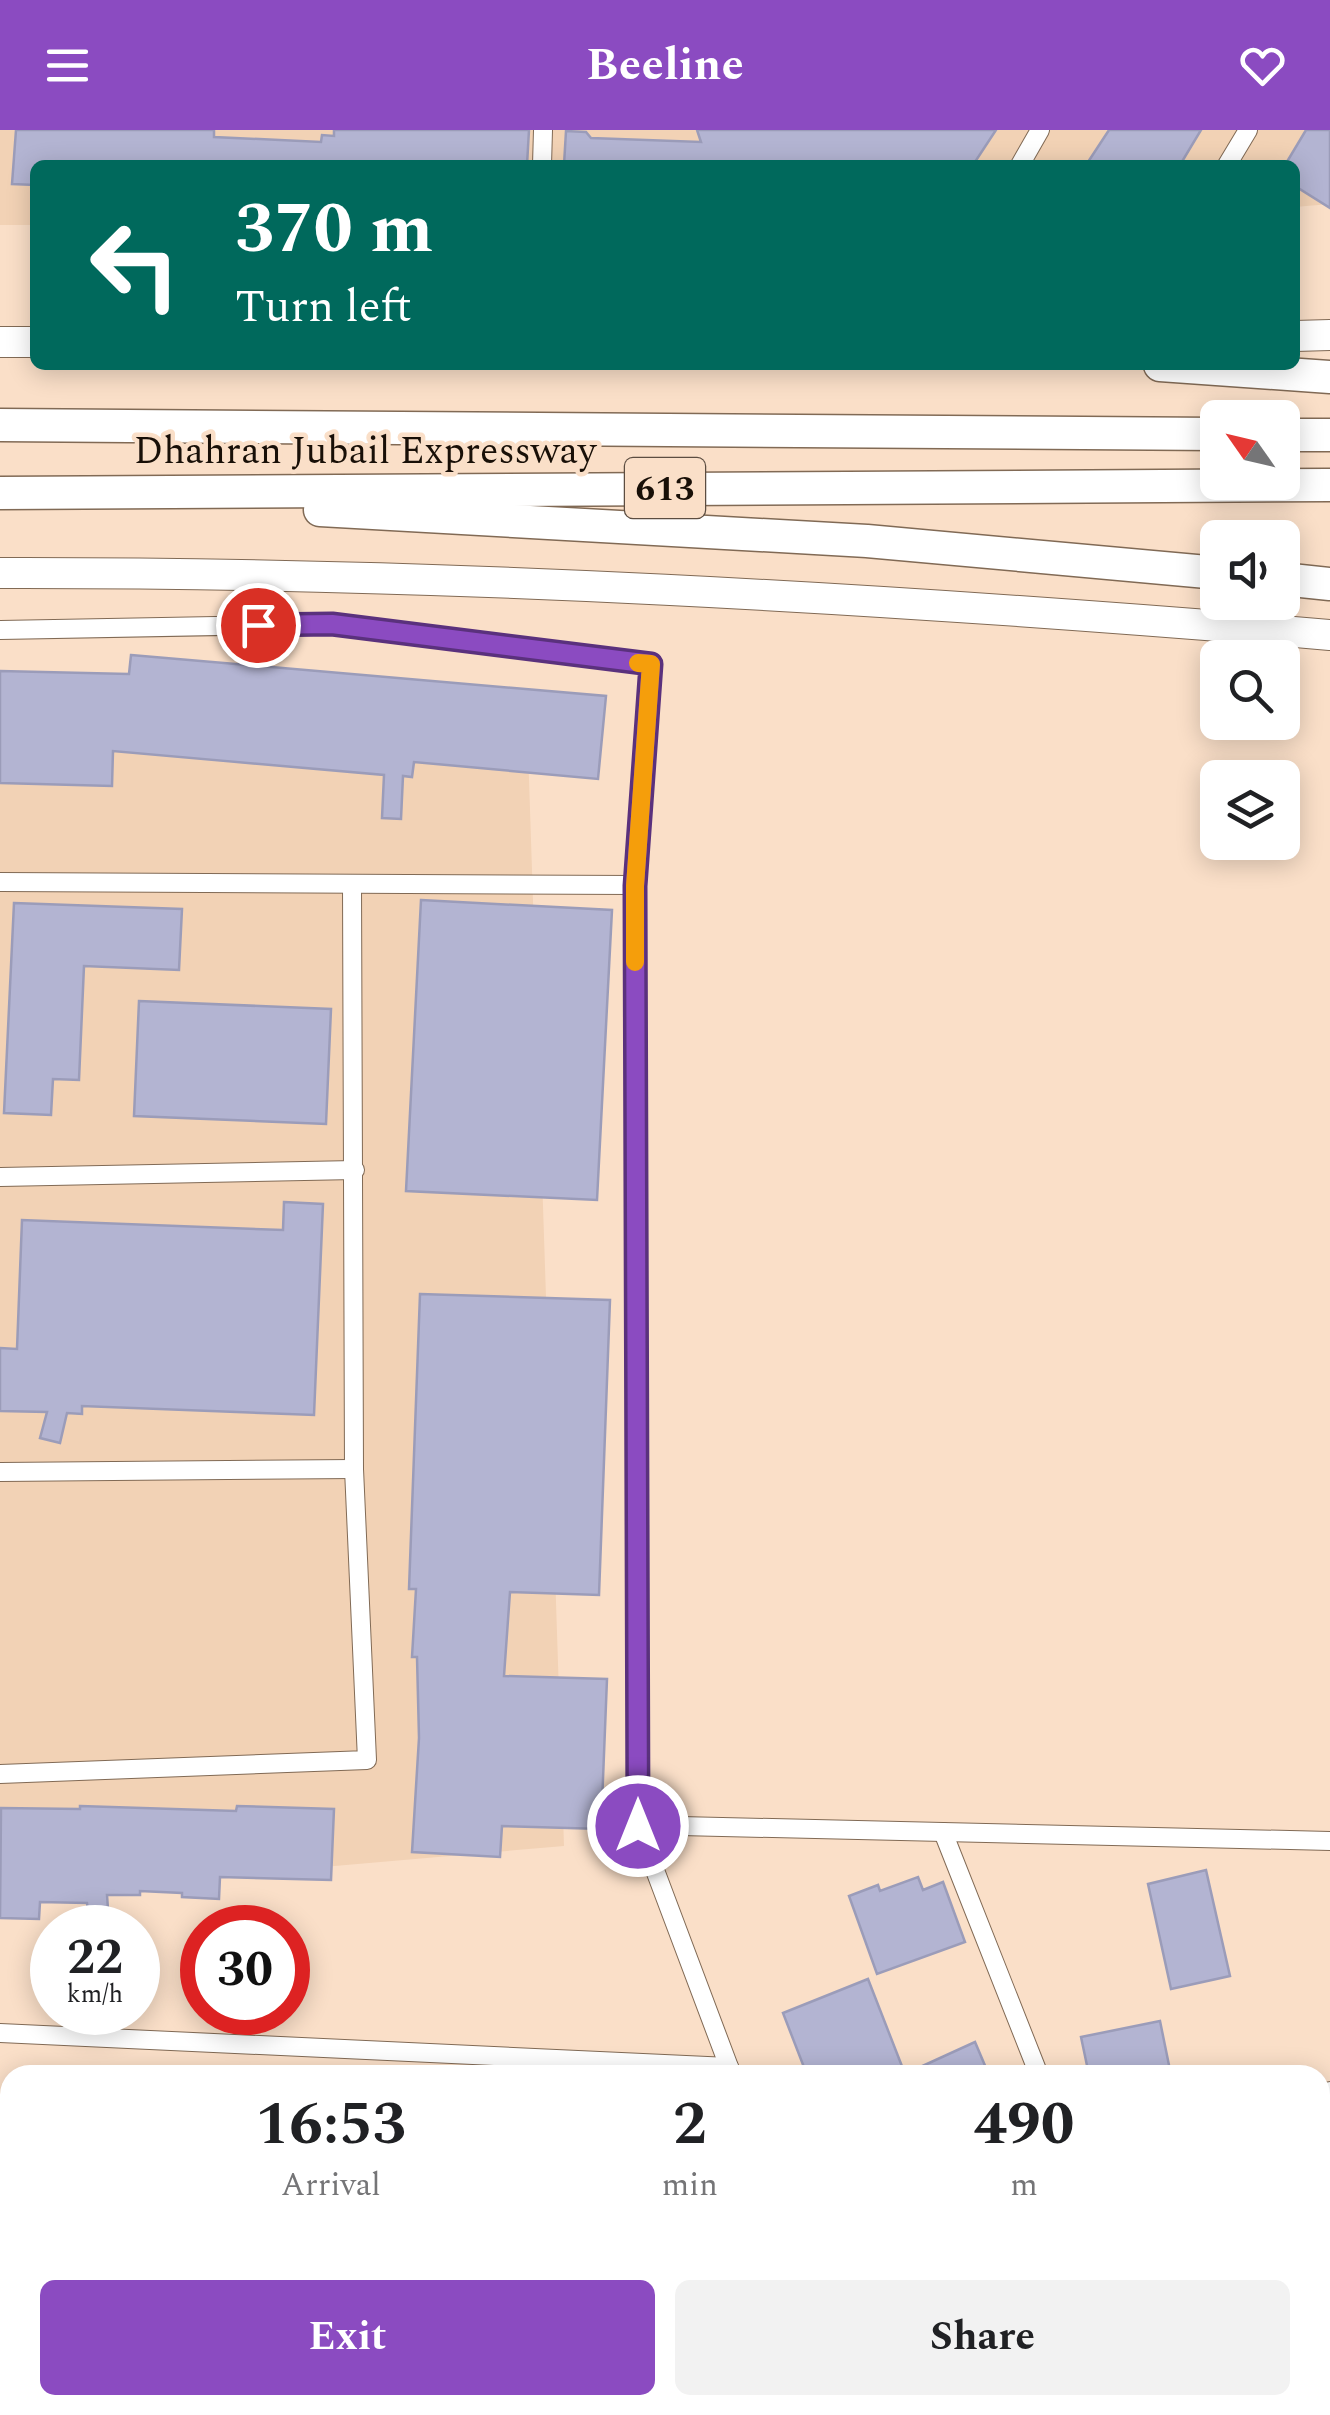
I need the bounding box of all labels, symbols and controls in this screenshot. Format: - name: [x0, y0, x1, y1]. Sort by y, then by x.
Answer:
- text: Beeline: [586, 31, 744, 100]
- icon: menu: [40, 38, 95, 93]
- icon: heart: [1235, 38, 1290, 93]
- text: 370 m: [235, 177, 433, 283]
- icon: left: [70, 200, 200, 330]
- text: Turn left: [235, 273, 412, 342]
- north arrow: [1200, 400, 1300, 500]
- map controls: [1200, 400, 1300, 860]
- street label: Dhahran Jubail Expressway: [134, 423, 598, 481]
- road number: 613: [625, 458, 705, 518]
- button: sound: [1200, 520, 1300, 620]
- pin: [216, 583, 301, 668]
- icon: arrive: [231, 598, 286, 653]
- button: search: [1200, 640, 1300, 740]
- button: layers: [1200, 760, 1300, 860]
- position arrow: [586, 1774, 690, 1878]
- speed limit sign: 30: [180, 1905, 310, 2035]
- text: 22: [67, 1920, 123, 1996]
- text: km/h: [67, 1976, 123, 2014]
- text: 16:53: [256, 2079, 406, 2171]
- text: 2: [673, 2079, 707, 2171]
- text: 490: [973, 2079, 1074, 2171]
- text: Arrival: [281, 2161, 381, 2210]
- text: min: [662, 2161, 718, 2210]
- text: m: [1010, 2161, 1038, 2210]
- button: Exit: [40, 2280, 655, 2395]
- button: Share: [675, 2280, 1290, 2395]

